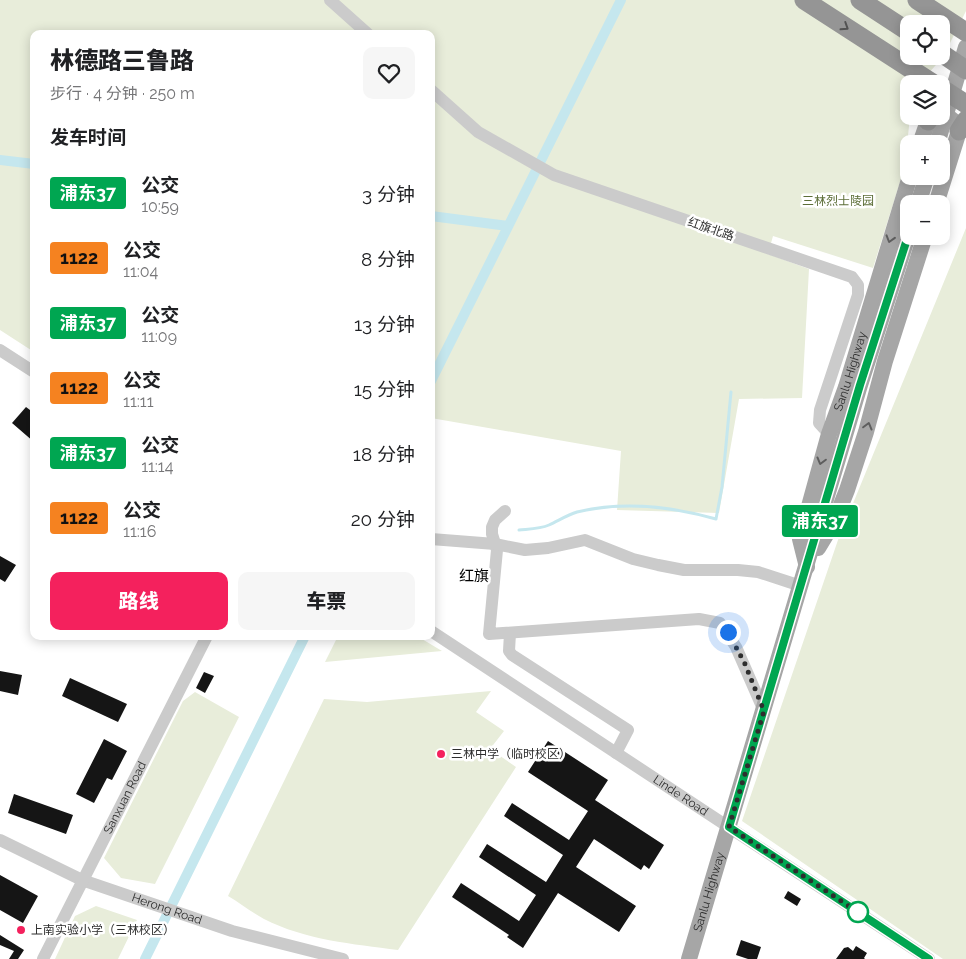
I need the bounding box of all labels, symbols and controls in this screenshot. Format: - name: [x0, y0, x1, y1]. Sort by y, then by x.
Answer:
- map controls: [900, 15, 950, 245]
- button: locate: [900, 15, 950, 65]
- one-way arrow: [839, 20, 848, 30]
- text: 林德路三鲁路: [50, 46, 194, 75]
- button: heart: [363, 47, 415, 99]
- button: layers: [900, 75, 950, 125]
- text: 步行 · 4 分钟 · 250 m: [50, 84, 195, 103]
- text: 发车时间: [50, 126, 126, 148]
- button: +: [900, 135, 950, 185]
- text: 公交: [141, 174, 179, 196]
- text: 浦东37: [60, 182, 116, 203]
- text: 3 分钟: [362, 183, 415, 205]
- park label: 三林烈士陵园: [802, 194, 874, 208]
- button: −: [900, 195, 950, 245]
- text: 10:59: [141, 197, 179, 216]
- street label: 红旗北路: [686, 215, 736, 243]
- one-way arrow: [885, 235, 895, 243]
- text: 公交: [123, 239, 161, 261]
- text: 1122: [60, 247, 98, 268]
- text: 8 分钟: [361, 248, 415, 270]
- text: 11:04: [123, 262, 158, 281]
- text: 公交: [141, 304, 179, 326]
- text: 浦东37: [60, 312, 116, 333]
- text: 13 分钟: [354, 313, 415, 335]
- text: 11:09: [141, 327, 177, 346]
- street label: Sanlu Highway: [831, 329, 870, 413]
- text: 公交: [123, 369, 161, 391]
- text: 1122: [60, 377, 98, 398]
- text: 15 分钟: [354, 378, 415, 400]
- text: 11:11: [123, 392, 154, 411]
- one-way arrow: [862, 423, 872, 431]
- text: 公交: [141, 434, 179, 456]
- text: 浦东37: [60, 442, 116, 463]
- text: 18 分钟: [353, 443, 415, 465]
- text: 11:14: [141, 457, 173, 476]
- one-way arrow: [817, 457, 827, 465]
- text: 公交: [123, 499, 161, 521]
- line badge: 浦东37: [785, 505, 855, 537]
- text: 1122: [60, 507, 98, 528]
- text: 20 分钟: [351, 508, 415, 530]
- text: 浦东37: [792, 510, 848, 531]
- text: 11:16: [123, 522, 156, 541]
- district label: 红旗: [459, 567, 489, 585]
- button: 路线: [50, 572, 228, 630]
- button: 车票: [238, 572, 415, 630]
- your location: [716, 620, 741, 645]
- place label: 三林中学（临时校区）: [451, 747, 571, 761]
- marker: 三林中学（临时校区）: [435, 748, 447, 760]
- street label: Sanxuan Road: [101, 759, 149, 836]
- street label: Linde Road: [651, 772, 711, 819]
- street label: Sanlu Highway: [690, 850, 728, 933]
- street label: Herong Road: [130, 890, 204, 927]
- unlabelled marker: [847, 901, 869, 923]
- place label: 上南实验小学（三林校区）: [31, 923, 175, 937]
- marker: 上南实验小学（三林校区）: [15, 924, 27, 936]

